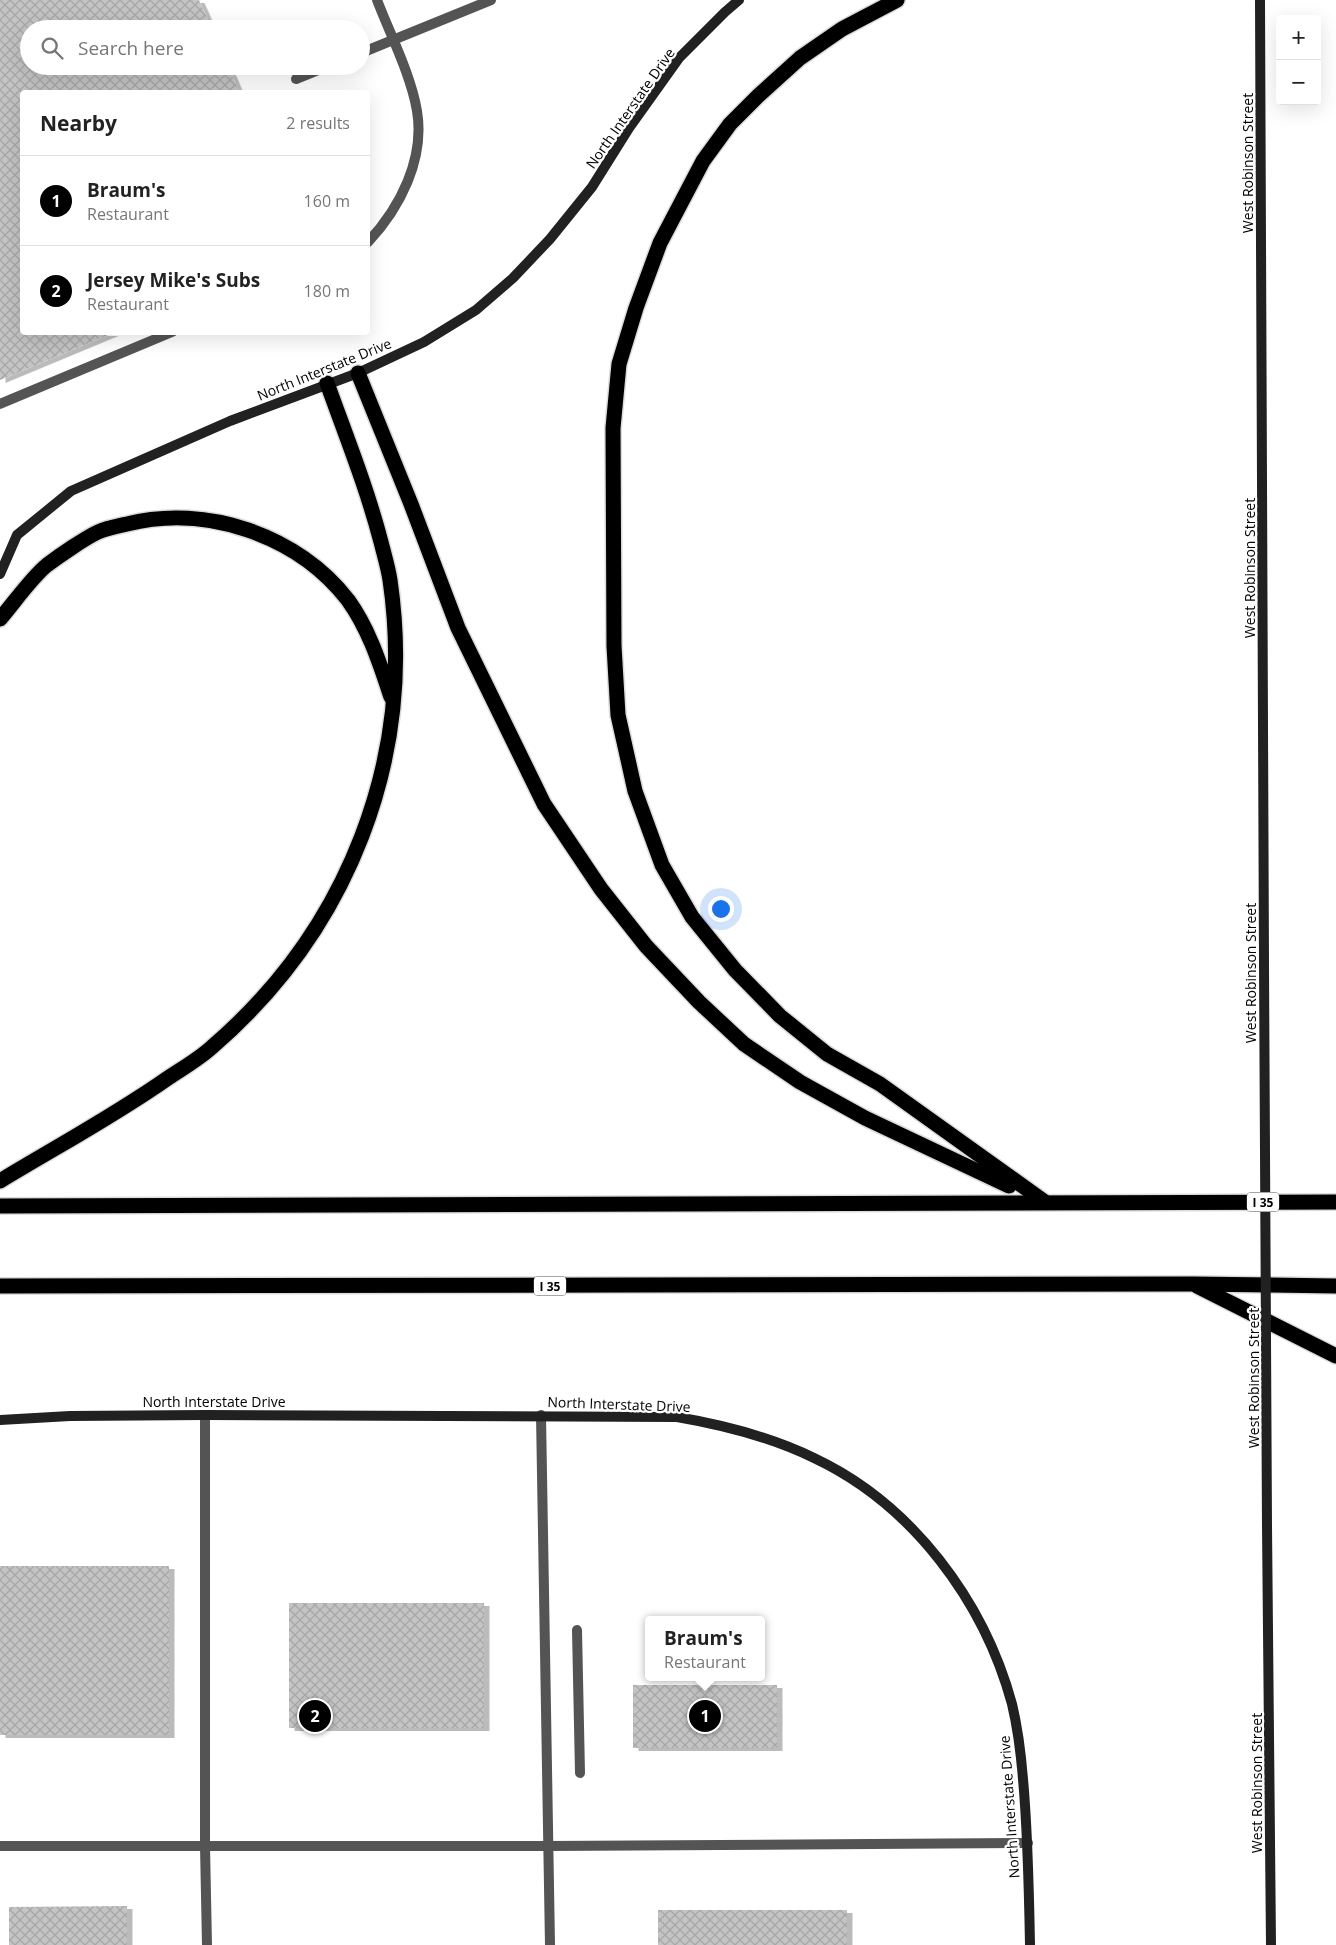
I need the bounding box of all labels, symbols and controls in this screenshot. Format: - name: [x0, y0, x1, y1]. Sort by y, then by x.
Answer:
- map controls: [1276, 15, 1321, 105]
- button: +: [1276, 15, 1321, 60]
- search box: [20, 20, 370, 75]
- icon: search: [38, 34, 66, 62]
- text: Search here: [78, 35, 184, 61]
- street label: North Interstate Drive: [581, 44, 679, 172]
- button: −: [1276, 60, 1321, 105]
- street label: West Robinson Street: [1238, 93, 1257, 233]
- text: Nearby: [40, 109, 117, 137]
- text: 2 results: [286, 112, 350, 134]
- text: Braum's: [87, 177, 166, 203]
- text: 1: [51, 190, 61, 212]
- text: 160 m: [304, 190, 350, 212]
- text: Restaurant: [87, 203, 169, 225]
- text: Jersey Mike's Subs: [87, 267, 260, 293]
- text: 2: [51, 280, 61, 302]
- text: 180 m: [304, 280, 350, 302]
- text: Restaurant: [87, 293, 169, 315]
- street label: North Interstate Drive: [254, 333, 394, 405]
- street label: West Robinson Street: [1240, 498, 1259, 638]
- your location: [708, 896, 734, 922]
- street label: West Robinson Street: [1241, 903, 1260, 1043]
- road number: I 35: [1247, 1192, 1279, 1212]
- road number: I 35: [534, 1276, 566, 1295]
- street label: West Robinson Street: [1244, 1308, 1263, 1448]
- street label: North Interstate Drive: [142, 1392, 286, 1411]
- street label: North Interstate Drive: [547, 1392, 691, 1416]
- popup: [645, 1616, 765, 1681]
- text: Braum's: [664, 1625, 743, 1651]
- text: Restaurant: [664, 1651, 746, 1673]
- pin: 2: [299, 1697, 331, 1735]
- pin: 1: [689, 1697, 721, 1735]
- street label: West Robinson Street: [1247, 1713, 1266, 1853]
- street label: North Interstate Drive: [995, 1735, 1023, 1879]

